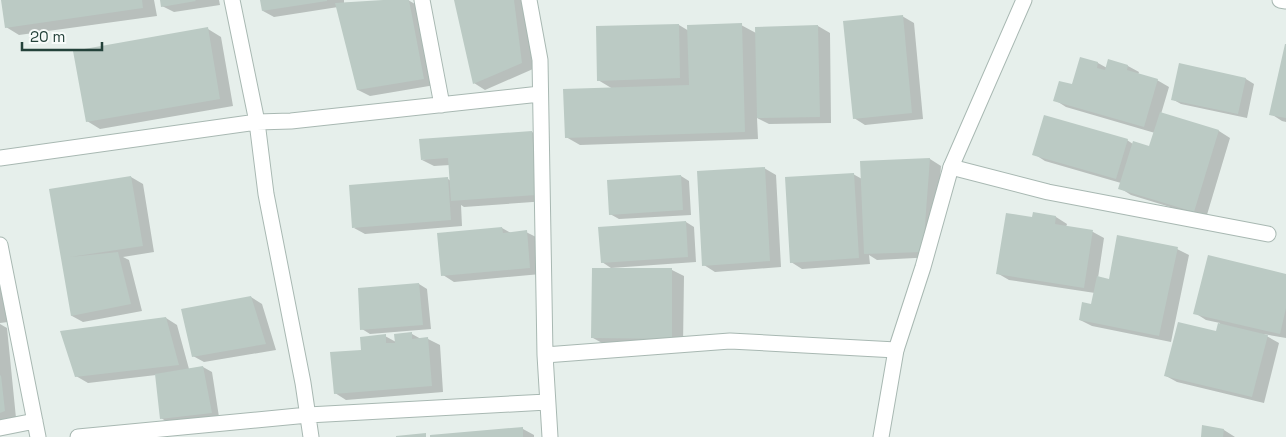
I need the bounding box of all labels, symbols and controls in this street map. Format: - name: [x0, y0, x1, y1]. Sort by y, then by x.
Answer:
- scale bar: [22, 20, 102, 52]
- text: 20 m: [30, 27, 65, 46]

